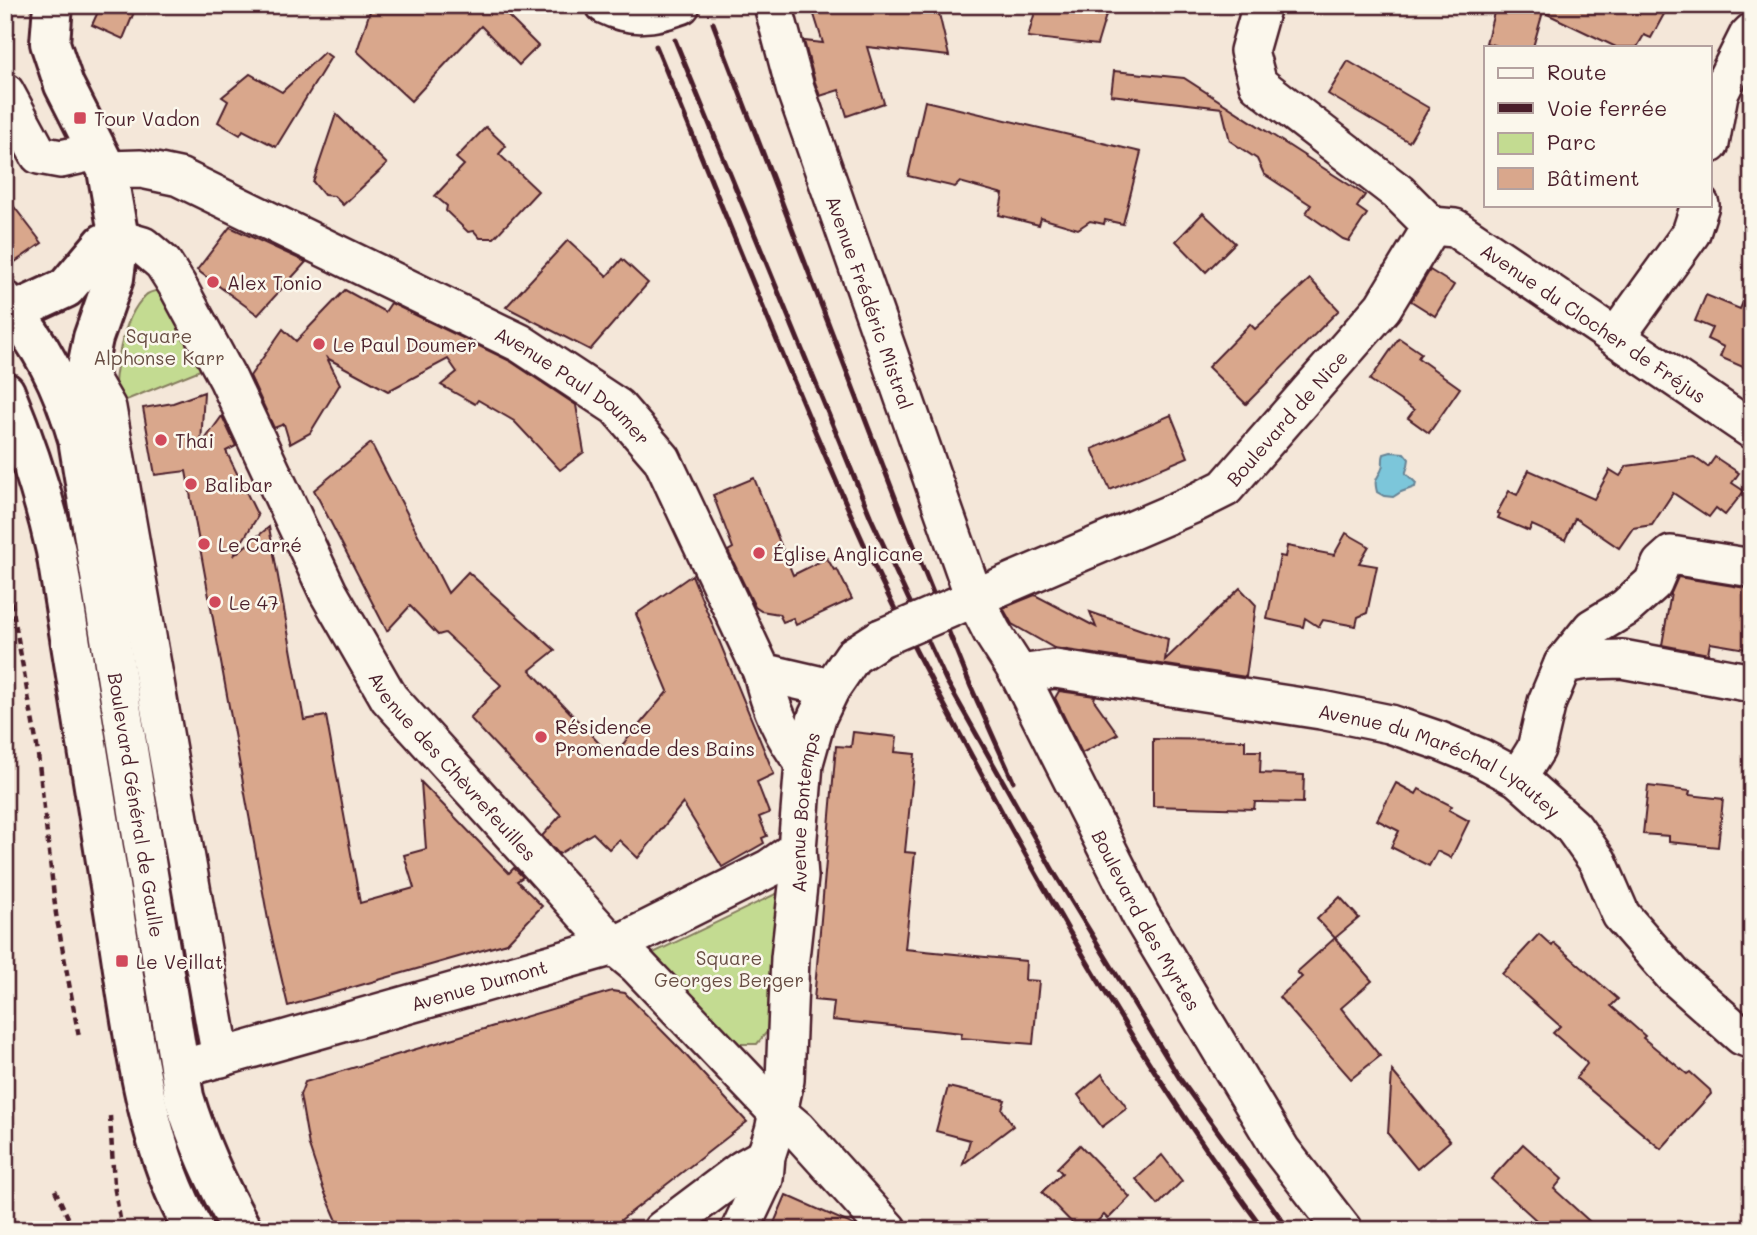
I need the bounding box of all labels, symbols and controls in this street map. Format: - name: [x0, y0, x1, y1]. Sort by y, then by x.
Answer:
- legend: [1484, 46, 1712, 206]
- text: Route: [1547, 58, 1607, 85]
- text: Voie ferrée: [1547, 94, 1667, 121]
- place label: Tour Vadon: [94, 106, 200, 131]
- marker: Tour Vadon: [72, 110, 88, 126]
- text: Parc: [1547, 128, 1596, 155]
- text: Bâtiment: [1547, 164, 1639, 191]
- street label: Avenue Frédéric Mistral: [821, 192, 919, 413]
- street label: Avenue du Clocher de Fréjus: [1476, 237, 1711, 408]
- place label: Alex Tonio: [227, 270, 322, 295]
- marker: Alex Tonio: [205, 274, 221, 290]
- street label: Avenue Paul Doumer: [491, 320, 656, 450]
- park label: Square Alphonse Karr: [93, 323, 225, 370]
- place label: Le Paul Doumer: [333, 332, 477, 357]
- marker: Le Paul Doumer: [311, 336, 327, 352]
- street label: Boulevard de Nice: [1220, 344, 1353, 491]
- place label: Thai: [175, 428, 214, 453]
- marker: Thai: [153, 432, 169, 448]
- place label: Balibar: [205, 472, 273, 497]
- marker: Balibar: [183, 476, 199, 492]
- place label: Le Carré: [218, 532, 302, 557]
- marker: Le Carré: [196, 536, 212, 552]
- place label: Église Anglicane: [773, 541, 923, 566]
- marker: Église Anglicane: [751, 545, 767, 561]
- place label: Le 47: [229, 590, 279, 615]
- marker: Le 47: [207, 594, 223, 610]
- street label: Avenue des Chèvrefeuilles: [364, 667, 543, 866]
- street label: Boulevard Général de Gaulle: [103, 671, 171, 939]
- street label: Avenue du Maréchal Lyautey: [1316, 697, 1566, 823]
- place label: Résidence Promenade des Bains: [555, 714, 755, 761]
- marker: Résidence Promenade des Bains: [533, 729, 549, 745]
- street label: Avenue Bontemps: [785, 729, 825, 894]
- street label: Boulevard des Myrtes: [1087, 825, 1207, 1015]
- park label: Square Georges Berger: [654, 945, 804, 992]
- place label: Le Veillat: [136, 949, 223, 974]
- marker: Le Veillat: [114, 953, 130, 969]
- street label: Avenue Dumont: [408, 953, 550, 1016]

